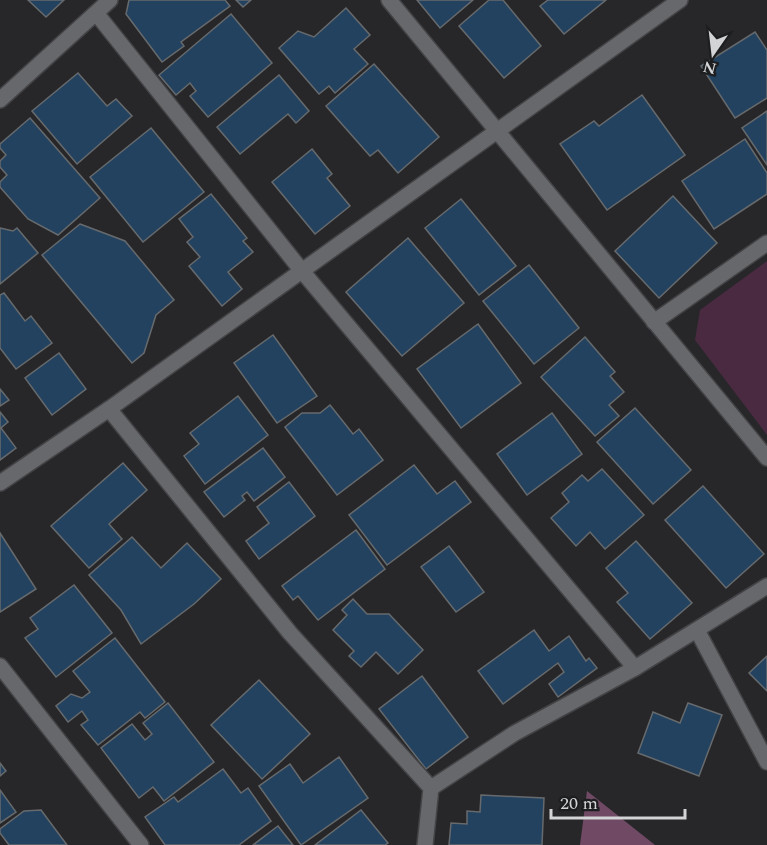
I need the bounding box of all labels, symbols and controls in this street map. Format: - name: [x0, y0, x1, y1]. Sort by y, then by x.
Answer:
- north arrow: [683, 24, 743, 84]
- text: N: [700, 54, 719, 81]
- scale bar: [551, 782, 684, 820]
- text: 20 m: [560, 790, 598, 817]

